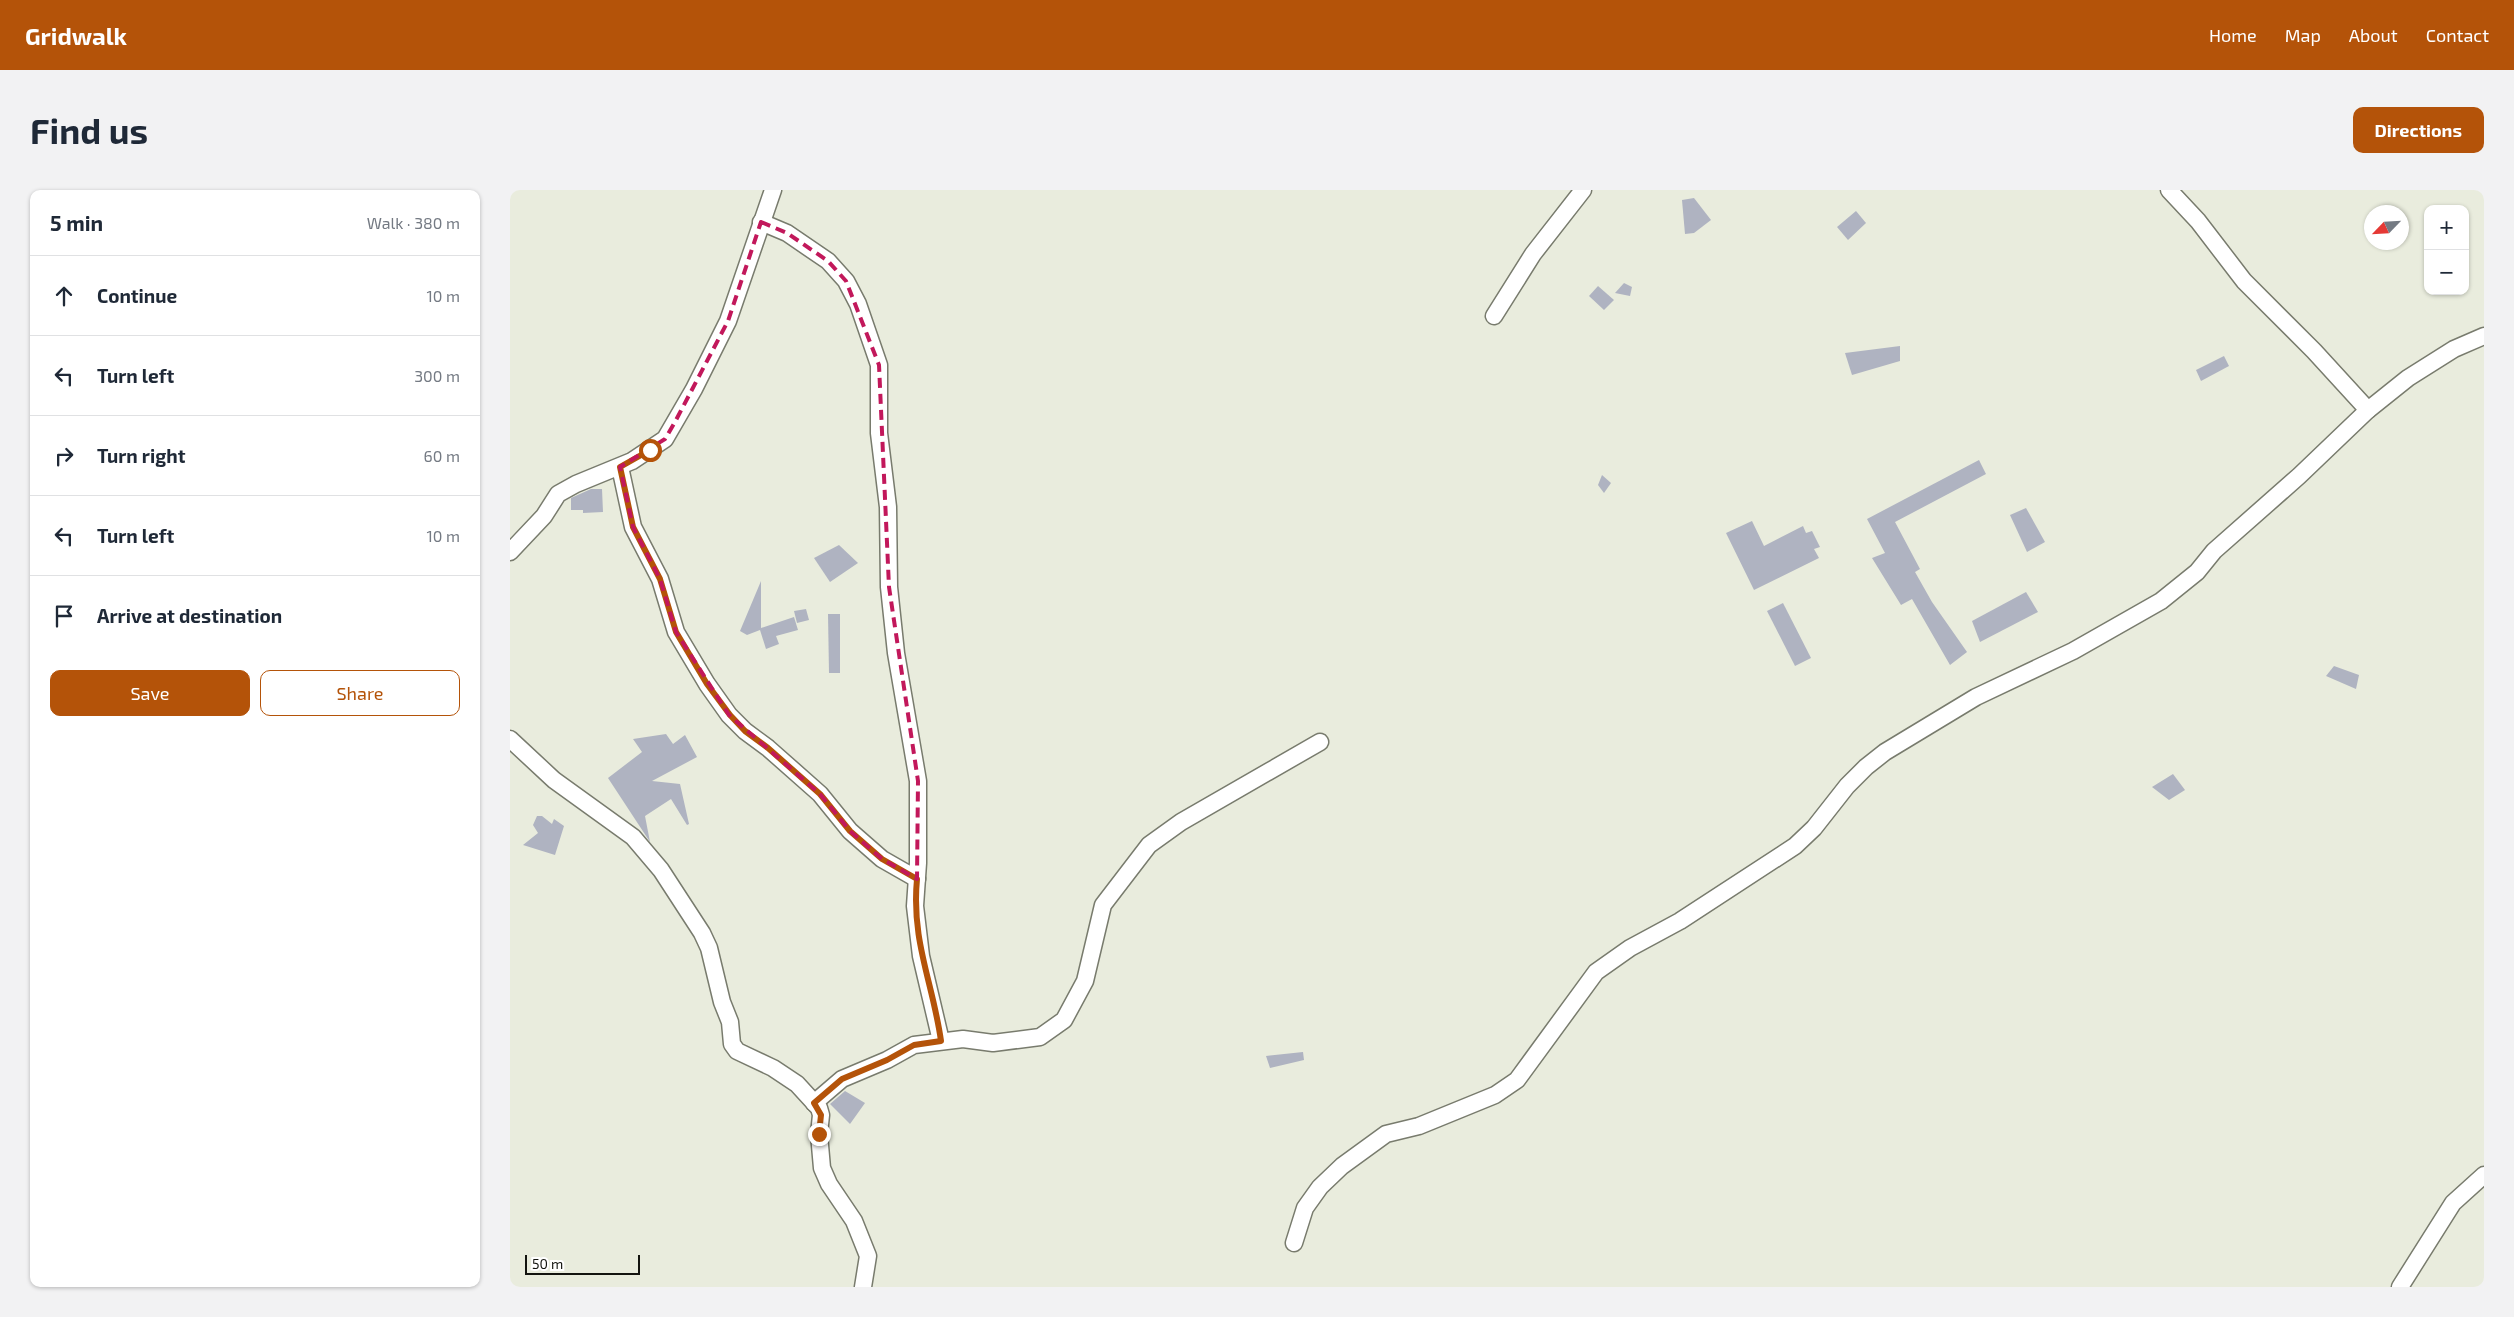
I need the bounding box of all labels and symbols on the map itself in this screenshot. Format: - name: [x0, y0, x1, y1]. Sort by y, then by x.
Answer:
- north arrow: [2364, 205, 2409, 250]
- route start: [639, 439, 662, 462]
- route end: [808, 1123, 831, 1146]
- scale bar: [525, 1252, 640, 1275]

